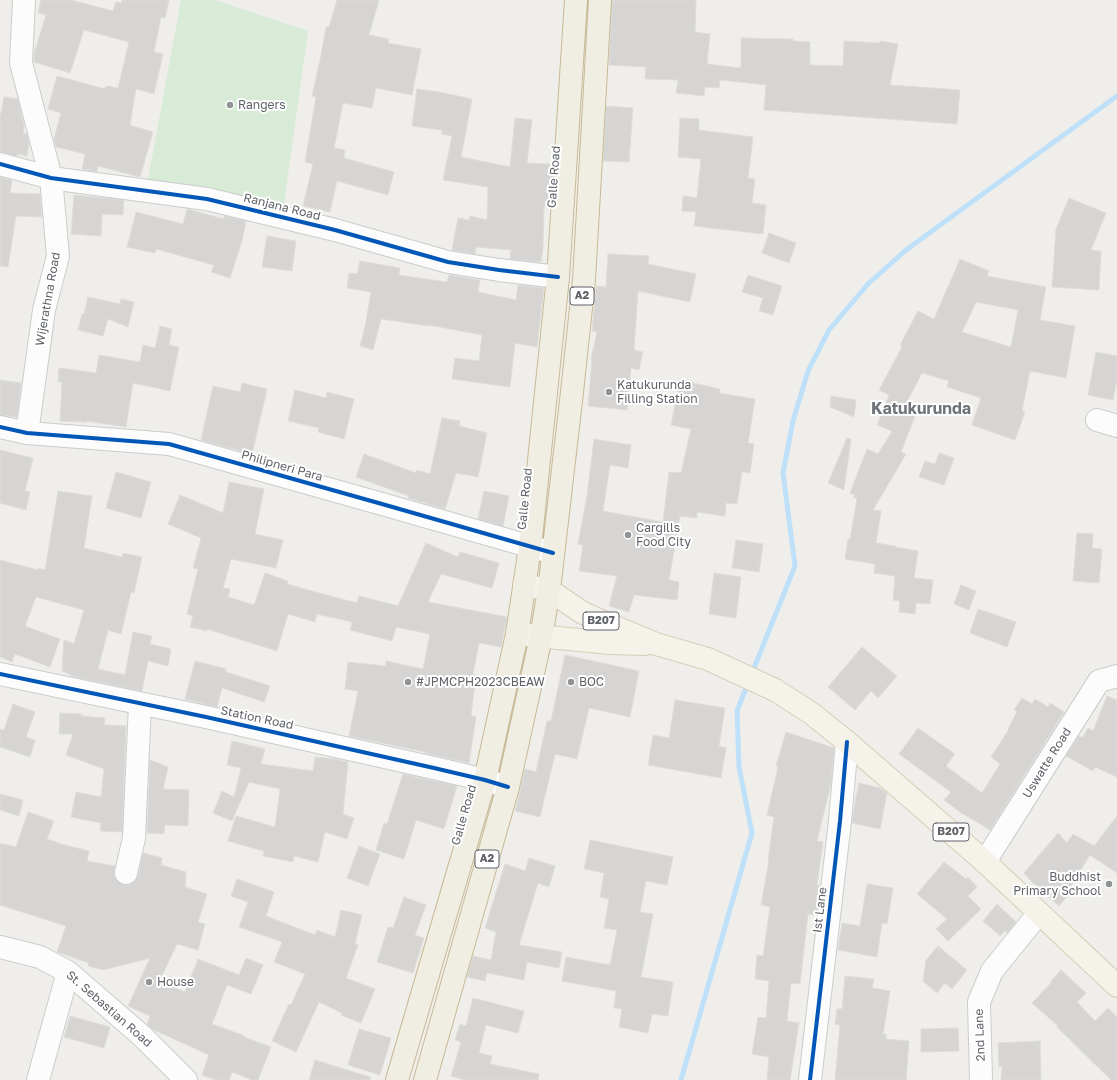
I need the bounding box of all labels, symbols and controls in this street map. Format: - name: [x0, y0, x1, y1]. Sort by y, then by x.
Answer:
- place label: Rangers: [238, 98, 286, 112]
- marker: Rangers: [225, 100, 235, 110]
- street label: Galle Road: [545, 145, 563, 209]
- street label: Ranjana Road: [242, 190, 322, 224]
- street label: Wijerathna Road: [33, 251, 63, 347]
- road number: A2: [570, 287, 594, 305]
- place label: Katukurunda Filling Station: [617, 378, 698, 406]
- marker: Katukurunda Filling Station: [604, 387, 614, 397]
- district label: Katukurunda: [871, 399, 971, 419]
- street label: Philipneri Para: [240, 448, 324, 484]
- street label: Galle Road: [515, 467, 535, 531]
- place label: Cargills Food City: [636, 521, 691, 549]
- marker: Cargills Food City: [623, 530, 633, 540]
- road number: B207: [583, 612, 619, 630]
- place label: #JPMCPH2023CBEAW: [416, 675, 545, 689]
- place label: BOC: [579, 675, 604, 689]
- marker: #JPMCPH2023CBEAW: [403, 677, 413, 687]
- marker: BOC: [566, 677, 576, 687]
- street label: Station Road: [219, 703, 295, 733]
- street label: Uswatte Road: [1020, 725, 1074, 801]
- street label: Galle Road: [449, 783, 479, 847]
- road number: B207: [933, 823, 969, 841]
- road number: A2: [475, 850, 499, 868]
- place label: Buddhist Primary School: [1013, 870, 1101, 898]
- marker: Buddhist Primary School: [1104, 879, 1114, 889]
- street label: Ist Lane: [810, 886, 830, 934]
- street label: St. Sebastian Road: [63, 968, 155, 1050]
- place label: House: [157, 975, 194, 989]
- marker: House: [144, 977, 154, 987]
- street label: 2nd Lane: [972, 1008, 988, 1062]

